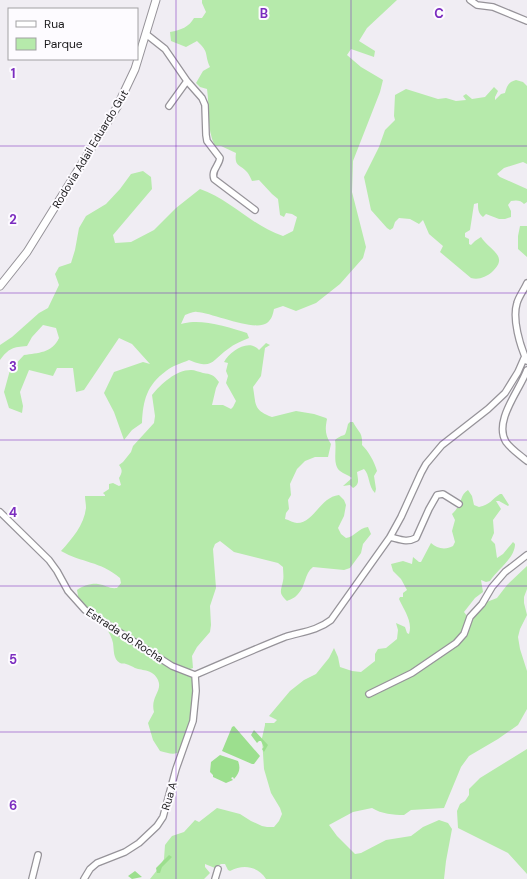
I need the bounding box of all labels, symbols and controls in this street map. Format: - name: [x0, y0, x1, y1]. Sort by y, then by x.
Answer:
- text: B: [260, 5, 268, 22]
- text: C: [434, 5, 444, 22]
- legend: [8, 8, 138, 60]
- text: Rua: [44, 16, 65, 32]
- text: Parque: [44, 36, 83, 52]
- text: 1: [11, 65, 15, 82]
- street label: Rodovia Adail Eduardo Gut: [49, 87, 131, 211]
- text: 2: [9, 211, 17, 228]
- text: 3: [9, 358, 17, 375]
- text: 4: [9, 504, 17, 521]
- street label: Estrada do Rocha: [84, 605, 166, 665]
- text: 5: [9, 651, 17, 668]
- street label: Rua A: [158, 780, 180, 812]
- text: 6: [9, 797, 17, 814]

